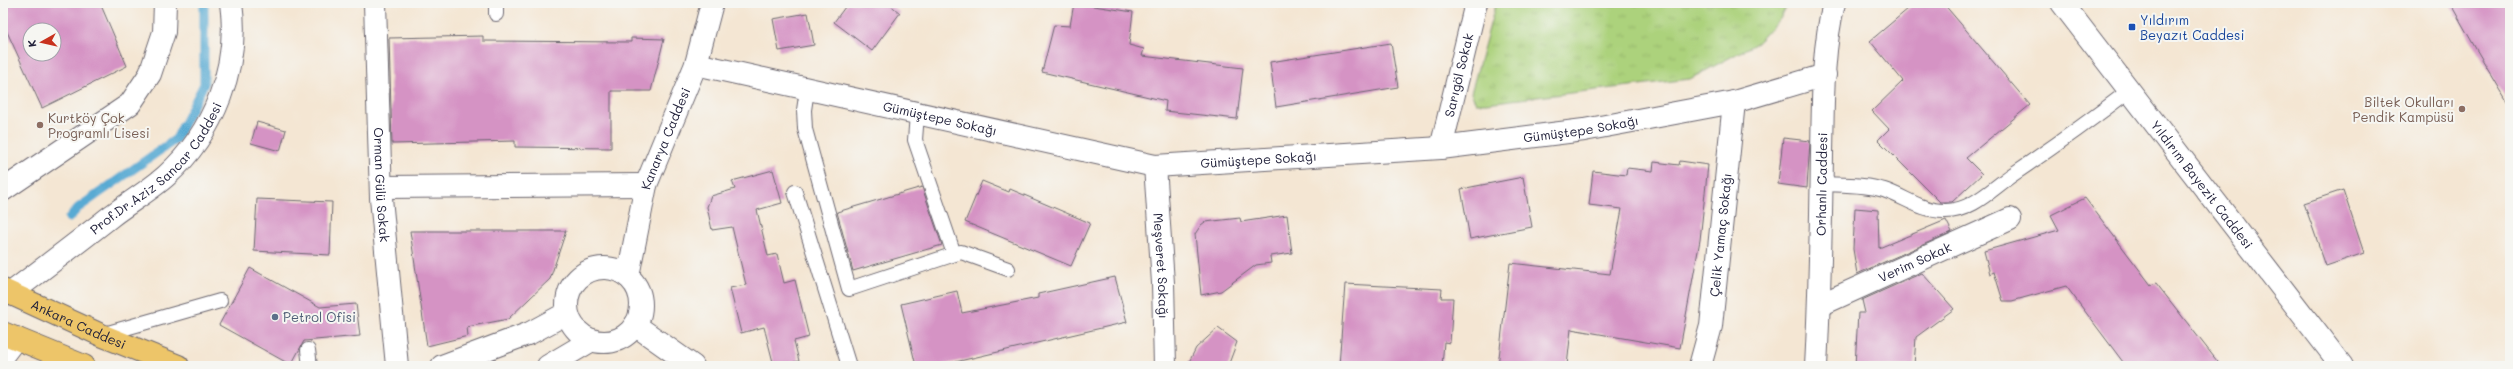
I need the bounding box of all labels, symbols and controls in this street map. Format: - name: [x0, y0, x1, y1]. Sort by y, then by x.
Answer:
- place label: Yıldırım Beyazıt Caddesi: [2140, 11, 2244, 43]
- north arrow: [22, 22, 62, 62]
- marker: Yıldırım Beyazıt Caddesi: [2127, 22, 2137, 32]
- street label: Sarıgöl Sokak: [1440, 31, 1476, 119]
- text: K: [24, 39, 40, 48]
- street label: Kanarya Caddesi: [636, 85, 693, 191]
- place label: Biltek Okulları Pendik Kampüsü: [2353, 93, 2454, 125]
- street label: Gümüştepe Sokağı: [882, 97, 999, 139]
- street label: Prof.Dr.Aziz Sancar Caddesi: [86, 99, 225, 238]
- marker: Biltek Okulları Pendik Kampüsü: [2457, 104, 2467, 114]
- place label: Kurtköy Çok Programlı Lisesi: [48, 109, 150, 141]
- street label: Gümüştepe Sokağı: [1522, 111, 1640, 146]
- street label: Yıldırım Bayezit Caddesi: [2147, 116, 2257, 252]
- marker: Kurtköy Çok Programlı Lisesi: [35, 120, 45, 130]
- street label: Orman Gülü Sokak: [371, 127, 394, 243]
- street label: Orhanlı Caddesi: [1812, 132, 1830, 236]
- street label: Gümüştepe Sokağı: [1200, 147, 1317, 171]
- street label: Çelik Yamaç Sokağı: [1705, 172, 1735, 298]
- street label: Meşveret Sokağı: [1150, 212, 1173, 319]
- street label: Verim Sokak: [1875, 238, 1954, 286]
- street label: Ankara Caddesi: [29, 295, 129, 352]
- place label: Petrol Ofisi: [283, 308, 356, 325]
- marker: Petrol Ofisi: [270, 312, 280, 322]

